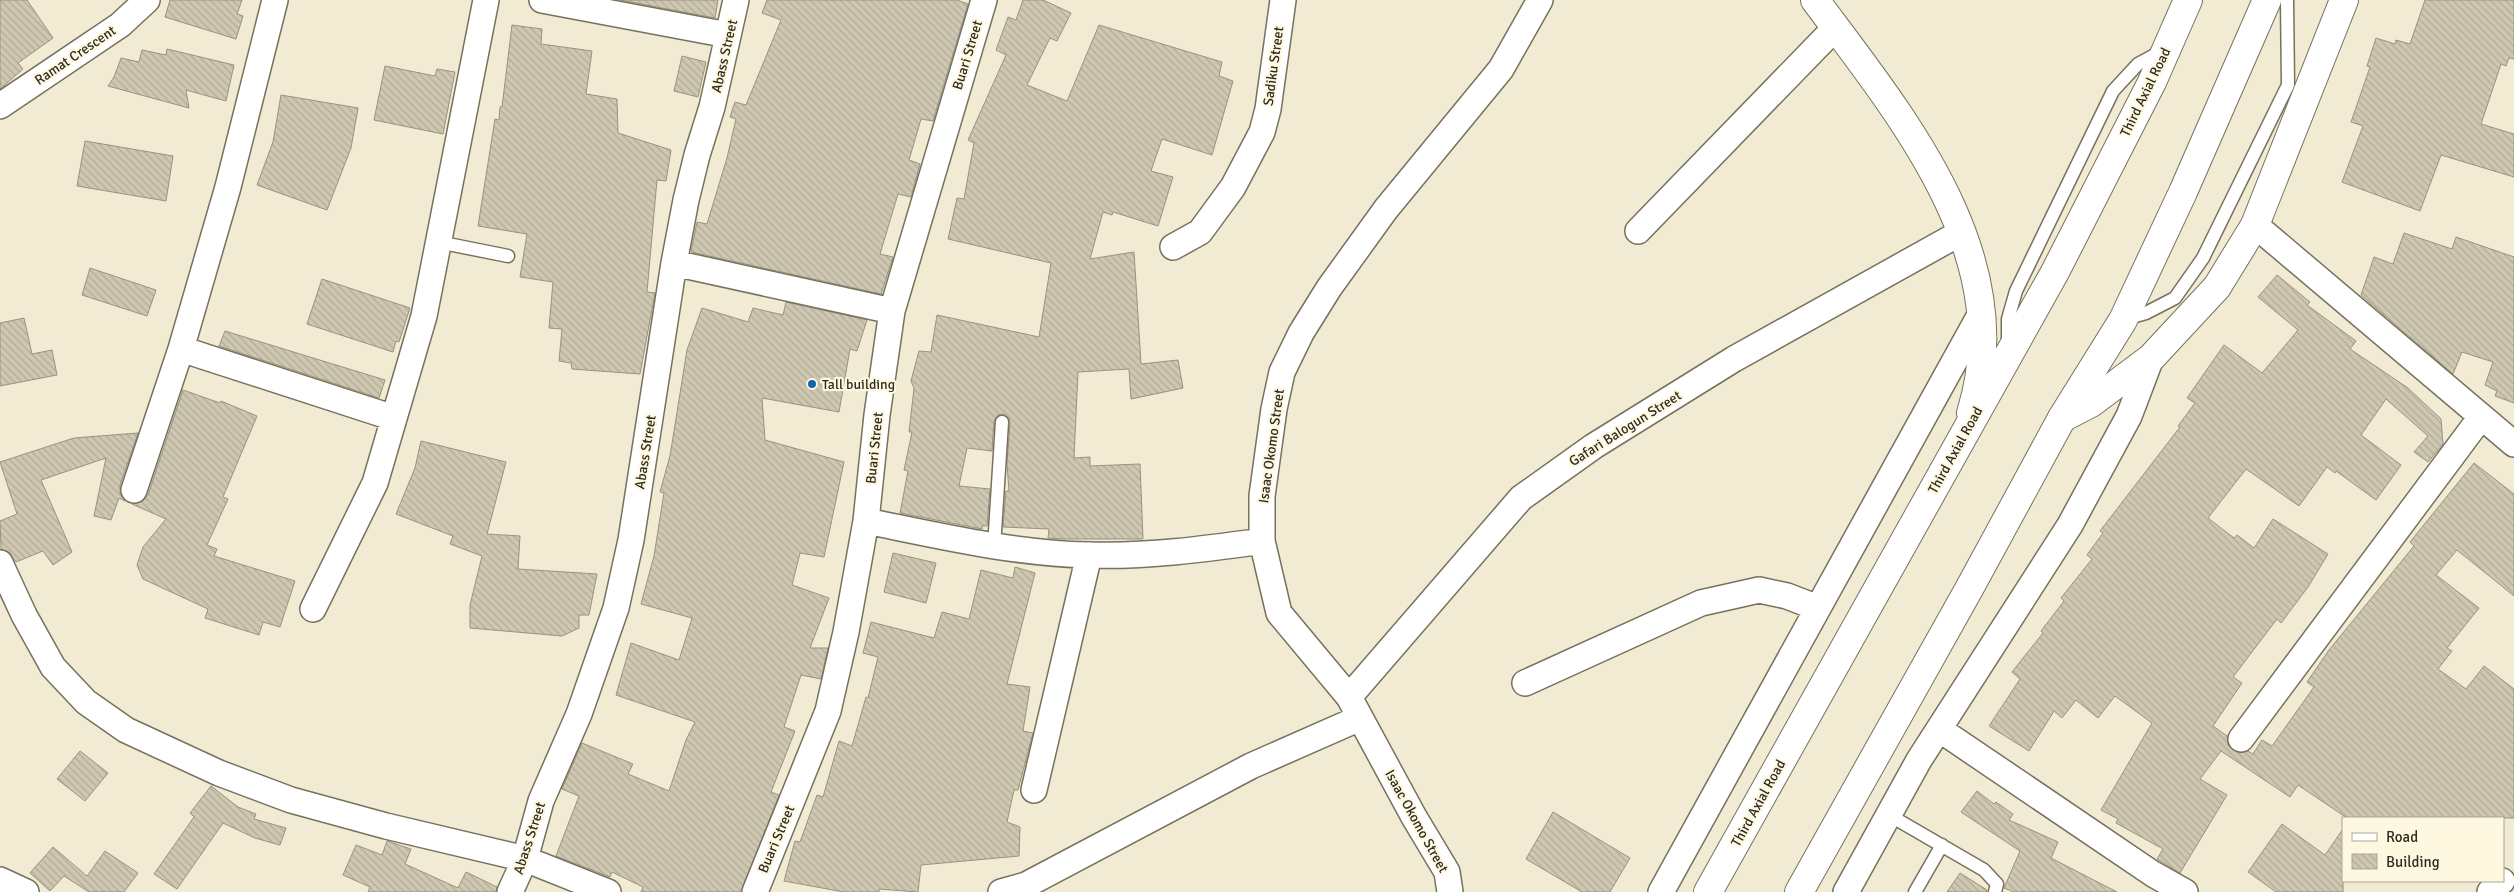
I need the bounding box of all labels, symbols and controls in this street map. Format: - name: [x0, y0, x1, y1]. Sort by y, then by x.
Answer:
- street label: Abass Street: [708, 18, 741, 94]
- street label: Buari Street: [949, 18, 986, 92]
- street label: Ramat Crescent: [32, 22, 119, 89]
- street label: Sadiku Street: [1260, 25, 1287, 107]
- street label: Third Axial Road: [2117, 45, 2174, 140]
- place label: Tall building: [822, 376, 895, 393]
- marker: Tall building: [806, 378, 818, 390]
- street label: Gafari Balogun Street: [1566, 387, 1685, 470]
- street label: Isaac Okomo Street: [1255, 388, 1288, 504]
- street label: Third Axial Road: [1925, 404, 1986, 497]
- street label: Buari Street: [862, 411, 887, 485]
- street label: Abass Street: [631, 414, 660, 490]
- street label: Third Axial Road: [1728, 757, 1789, 850]
- street label: Isaac Okomo Street: [1381, 767, 1452, 876]
- street label: Abass Street: [510, 800, 549, 876]
- street label: Buari Street: [755, 803, 798, 876]
- legend: [2342, 817, 2504, 882]
- text: Road: [2386, 828, 2418, 846]
- text: Building: [2386, 853, 2440, 871]

